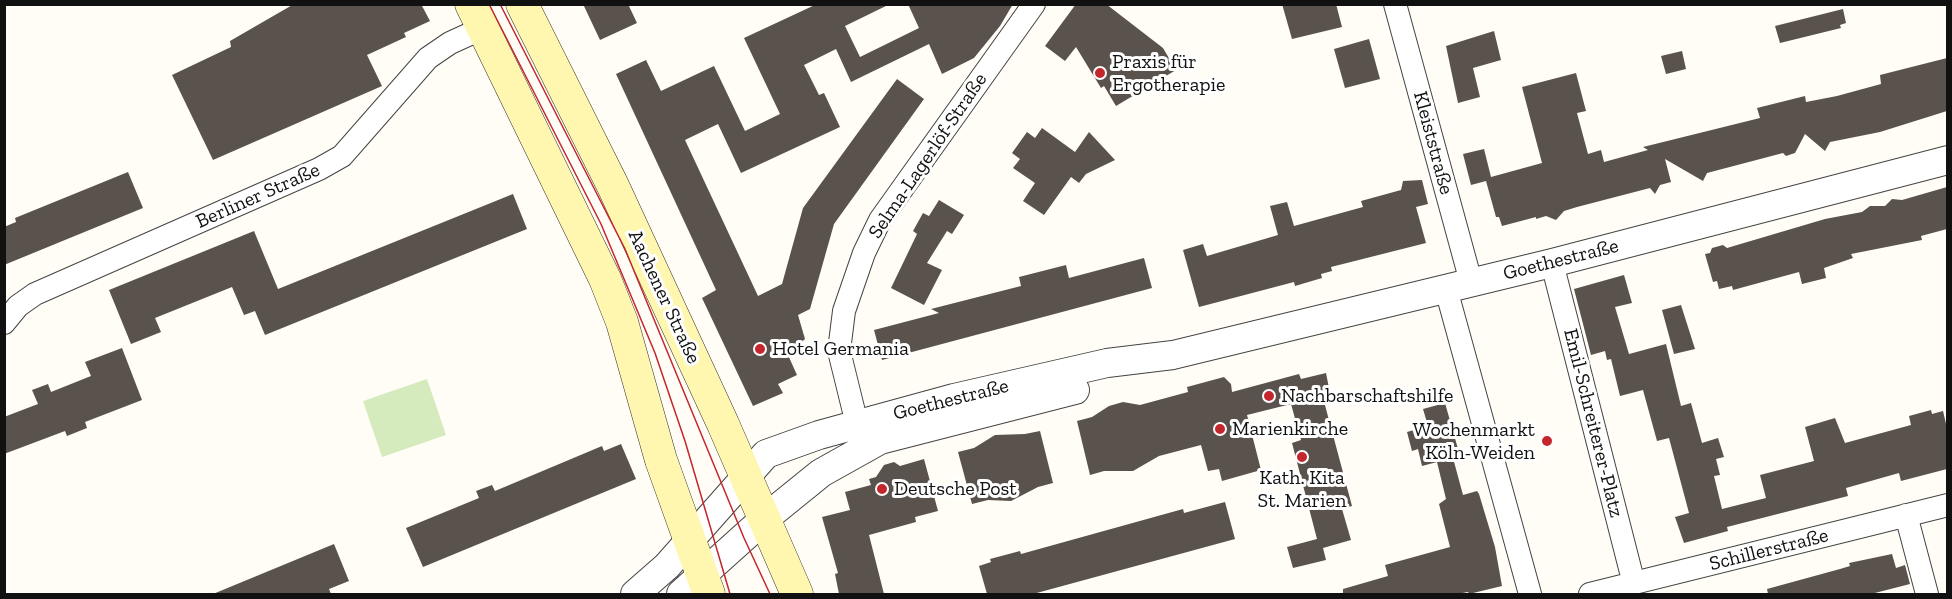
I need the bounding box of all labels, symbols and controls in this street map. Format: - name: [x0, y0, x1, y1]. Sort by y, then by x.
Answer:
- place label: Praxis für Ergotherapie: [1112, 50, 1225, 97]
- marker: Praxis für Ergotherapie: [1093, 66, 1107, 80]
- street label: Selma-Lagerlöf-Straße: [864, 69, 992, 243]
- street label: Kleiststraße: [1408, 89, 1458, 197]
- street label: Berliner Straße: [192, 158, 324, 234]
- street label: Aachener Straße: [623, 226, 705, 368]
- street label: Goethestraße: [1501, 234, 1621, 286]
- street label: Emil-Schreiterer-Platz: [1558, 326, 1628, 520]
- place label: Hotel Germania: [772, 337, 909, 361]
- marker: Hotel Germania: [753, 342, 767, 356]
- street label: Goethestraße: [891, 374, 1011, 426]
- place label: Nachbarschaftshilfe: [1281, 384, 1453, 408]
- marker: Nachbarschaftshilfe: [1262, 389, 1276, 403]
- place label: Marienkirche: [1232, 417, 1348, 441]
- place label: Wochenmarkt Köln-Weiden: [1413, 418, 1535, 465]
- marker: Marienkirche: [1213, 422, 1227, 436]
- marker: Wochenmarkt Köln-Weiden: [1540, 434, 1554, 448]
- marker: Kath. Kita St. Marien: [1295, 450, 1309, 464]
- place label: Kath. Kita St. Marien: [1258, 466, 1346, 513]
- place label: Deutsche Post: [894, 477, 1017, 501]
- marker: Deutsche Post: [875, 482, 889, 496]
- street label: Schillerstraße: [1707, 524, 1831, 576]

